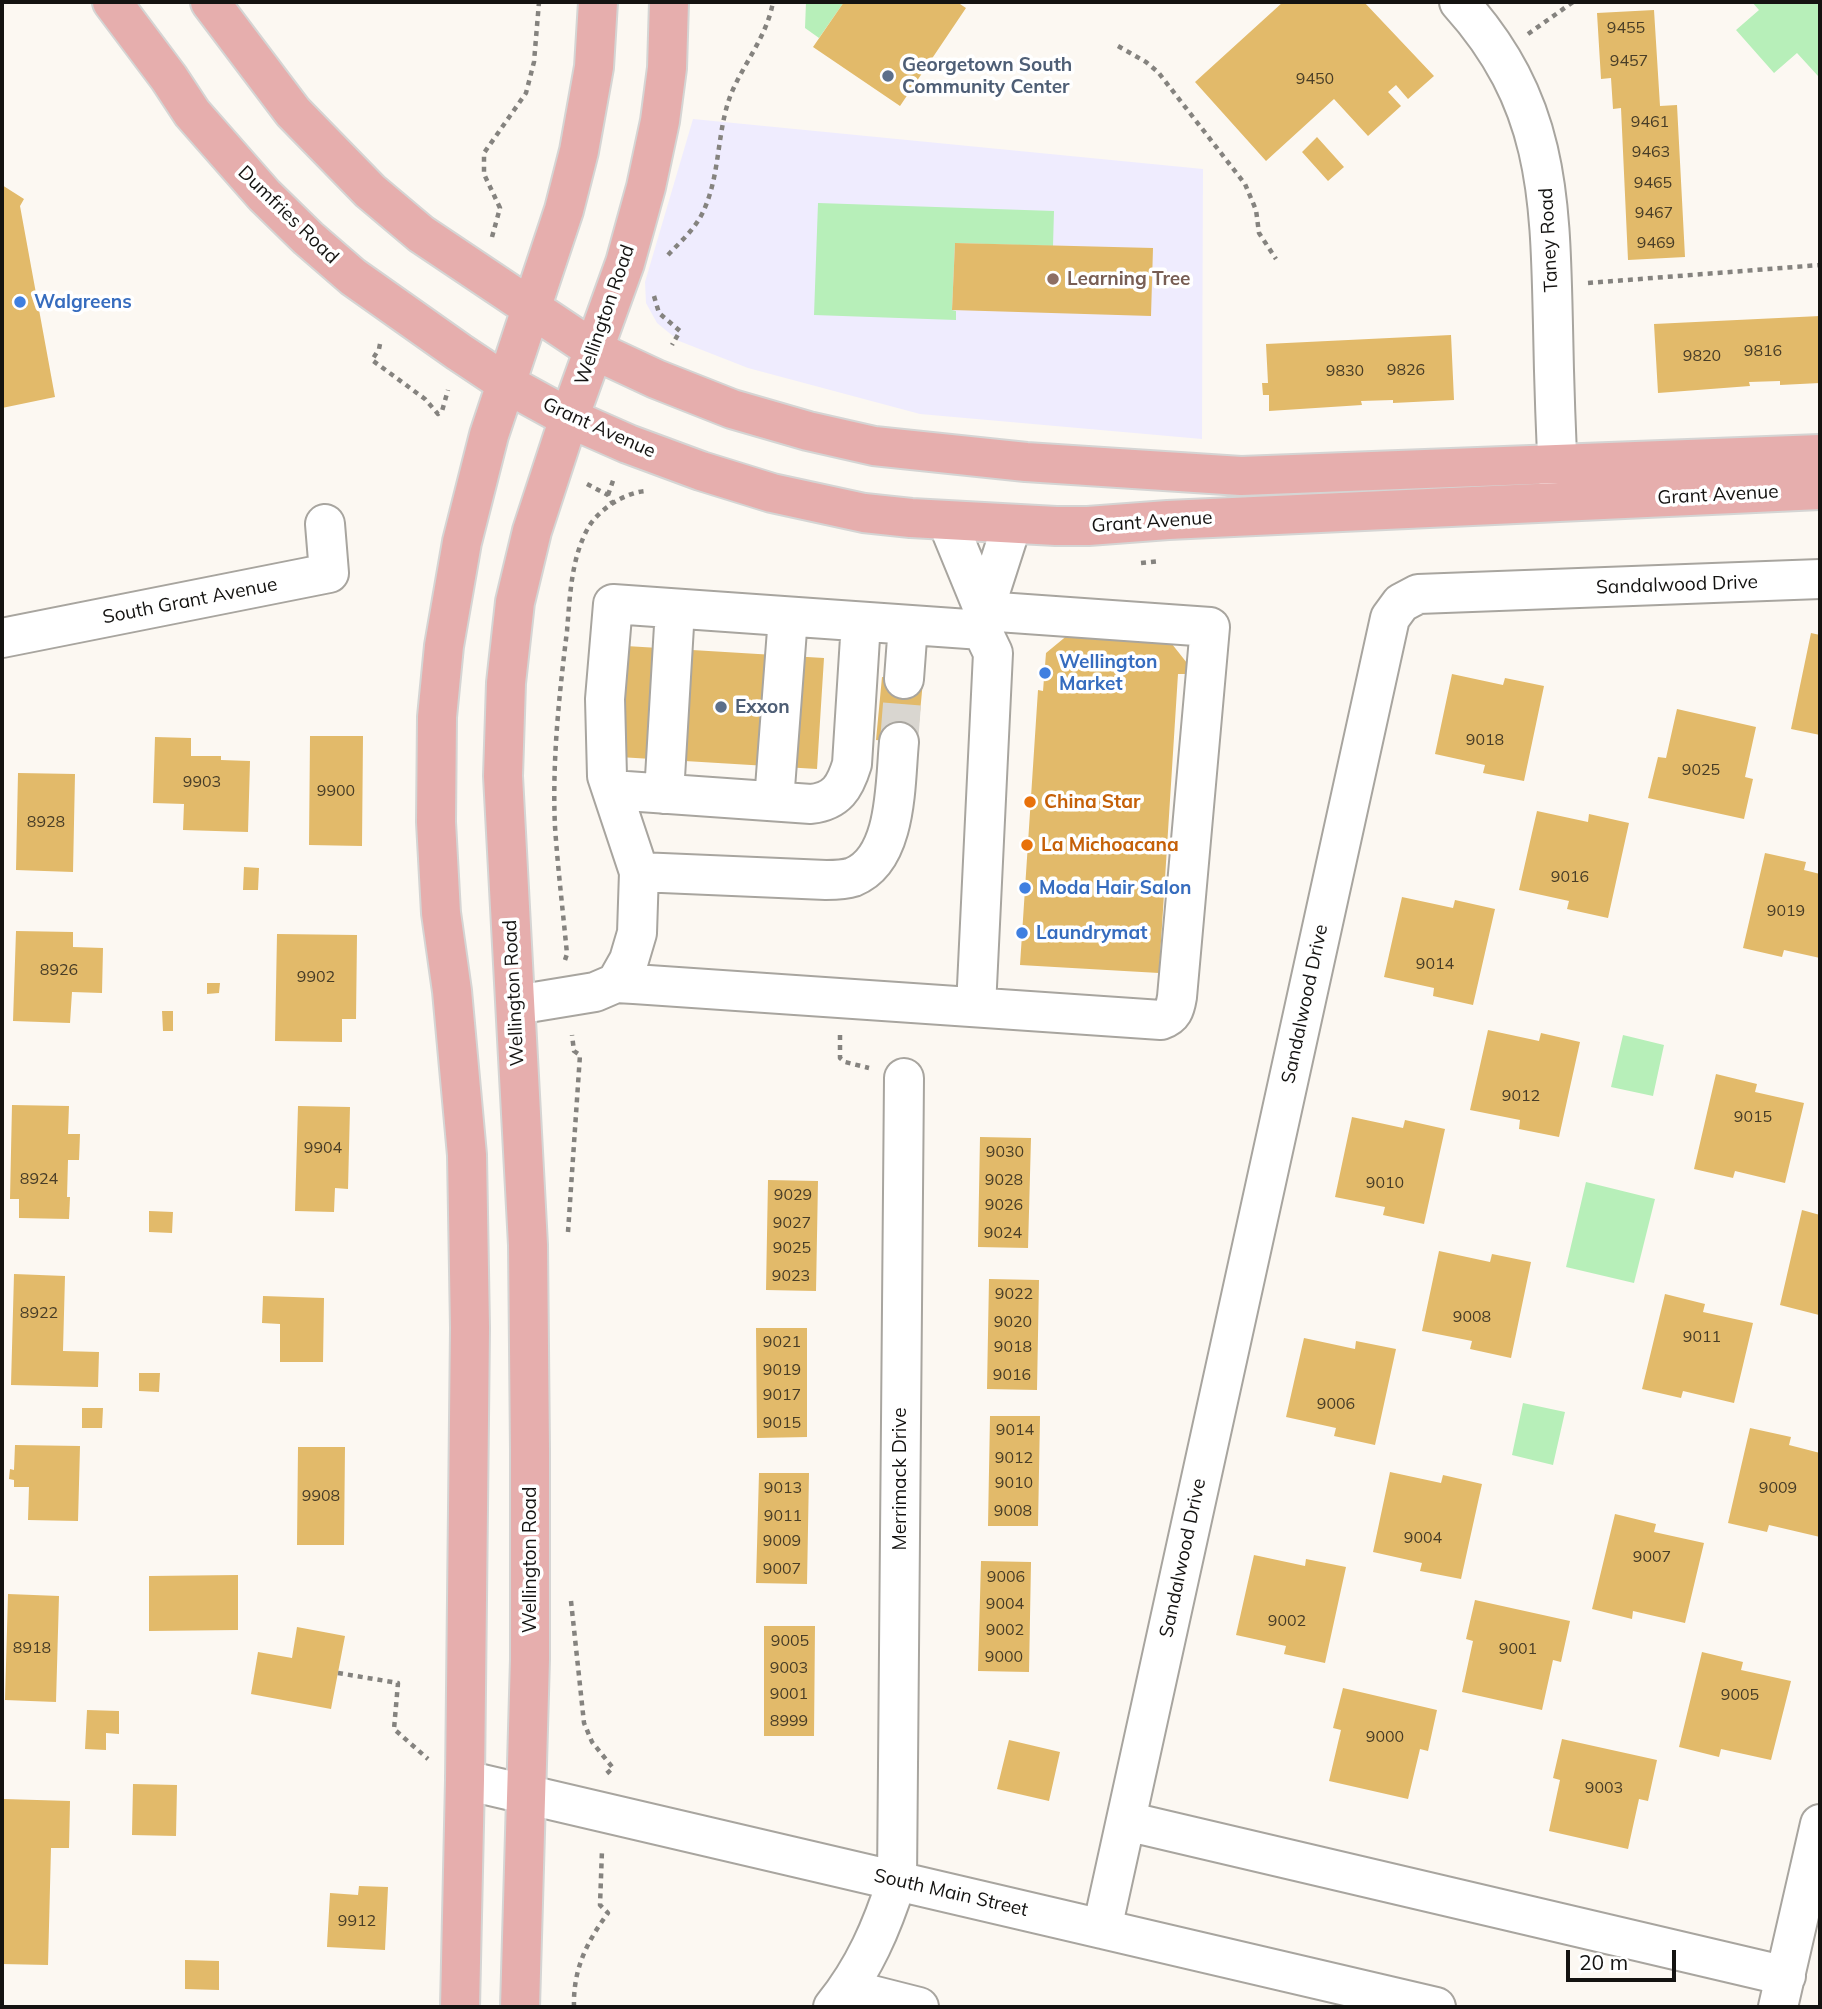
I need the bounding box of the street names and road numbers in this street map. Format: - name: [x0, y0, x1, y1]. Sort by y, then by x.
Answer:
- street label: Dumfries Road: [233, 161, 343, 269]
- street label: Taney Road: [1535, 187, 1563, 293]
- street label: Wellington Road: [570, 242, 640, 388]
- street label: Grant Avenue: [539, 393, 659, 463]
- street label: Grant Avenue: [1657, 480, 1779, 510]
- street label: Grant Avenue: [1091, 506, 1213, 538]
- street label: Sandalwood Drive: [1596, 571, 1758, 599]
- street label: South Grant Avenue: [101, 573, 279, 629]
- street label: Wellington Road: [499, 919, 529, 1067]
- street label: Sandalwood Drive: [1277, 922, 1333, 1086]
- street label: Merrimack Drive: [889, 1407, 911, 1551]
- street label: Sandalwood Drive: [1155, 1476, 1211, 1640]
- street label: Wellington Road: [519, 1487, 541, 1633]
- street label: South Main Street: [872, 1864, 1030, 1922]

